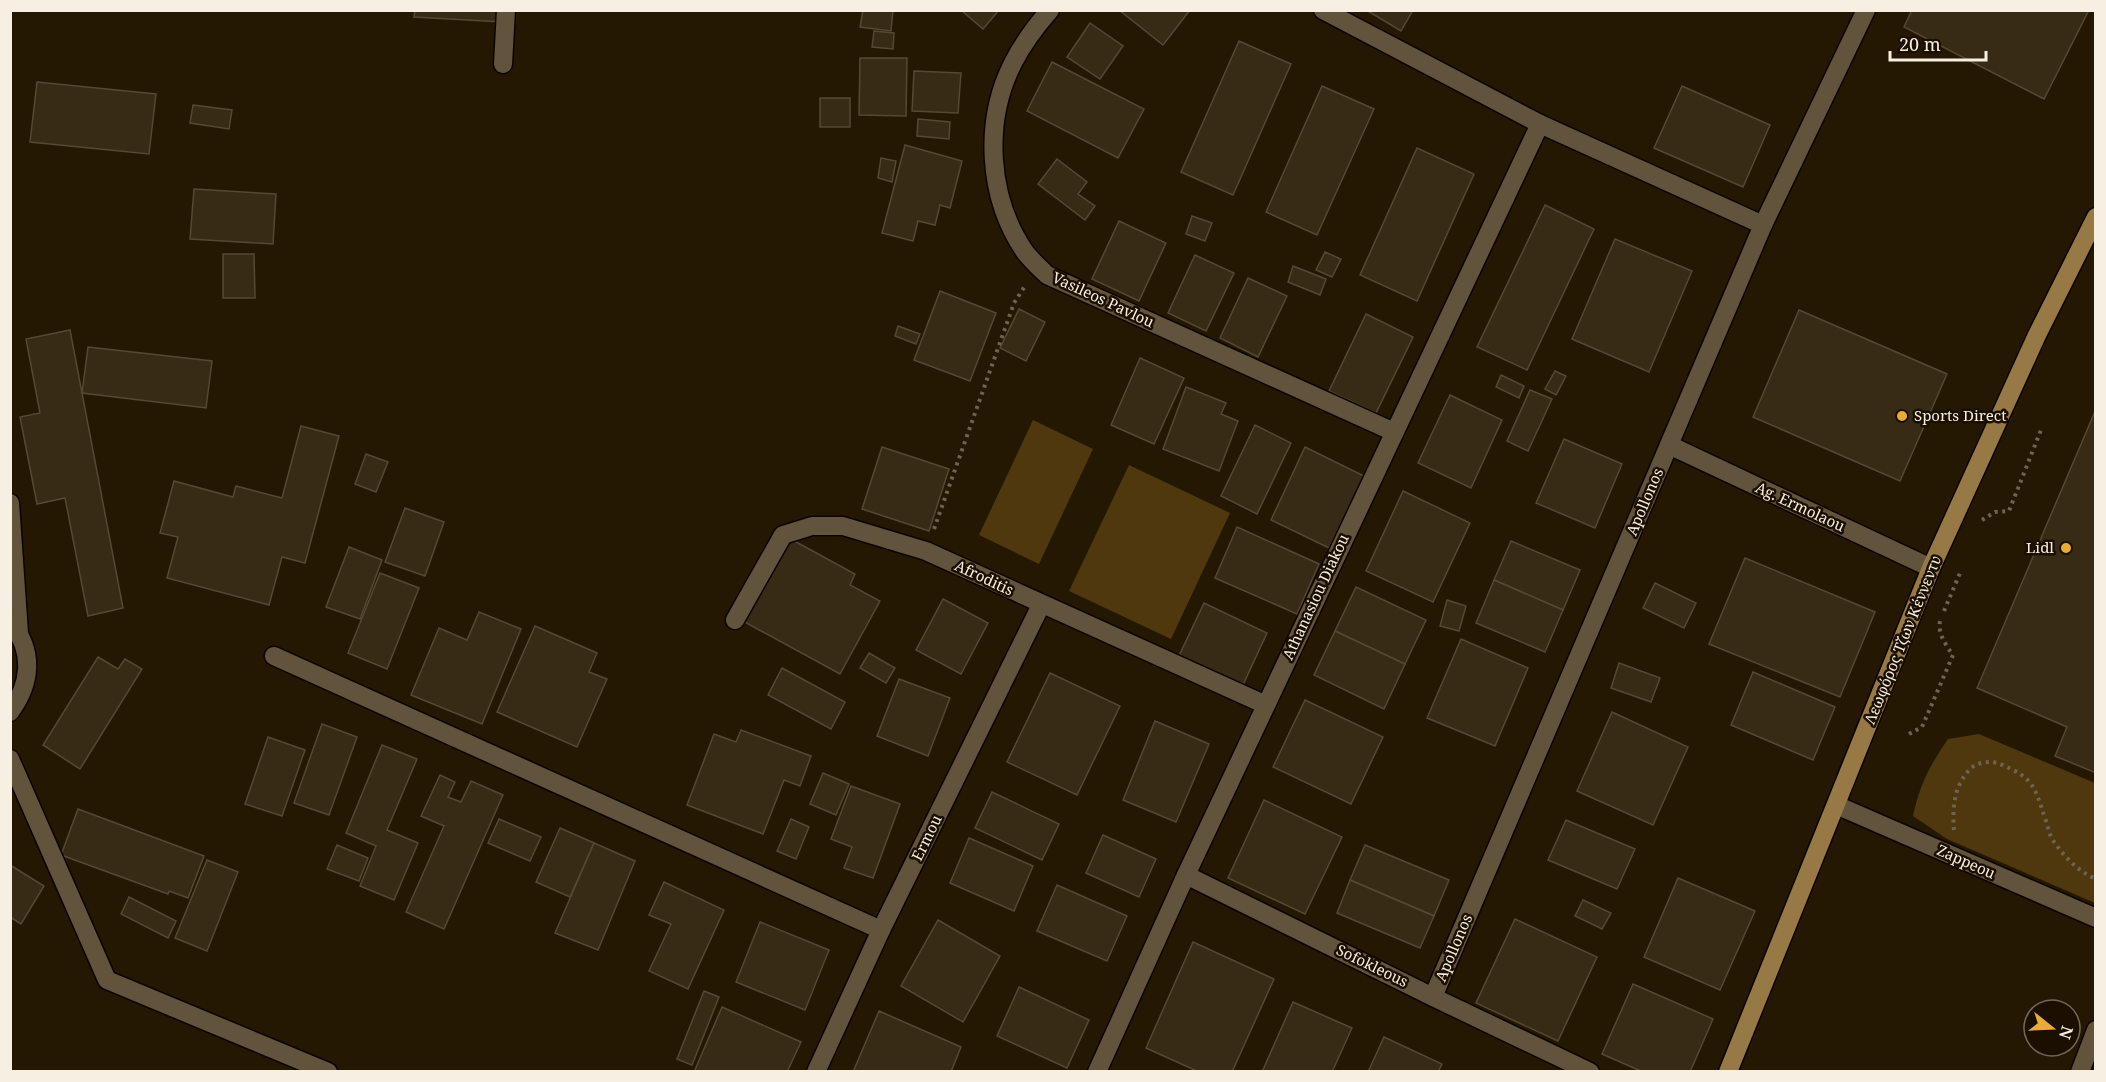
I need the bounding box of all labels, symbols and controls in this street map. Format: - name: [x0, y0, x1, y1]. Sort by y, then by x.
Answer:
- scale bar: [1890, 24, 1986, 62]
- text: 20 m: [1899, 32, 1941, 56]
- street label: Vasileos Pavlou: [1049, 267, 1158, 332]
- place label: Sports Direct: [1914, 405, 2007, 425]
- marker: Sports Direct: [1895, 409, 1909, 423]
- street label: Apollonos: [1621, 465, 1667, 538]
- street label: Ag. Ermolaou: [1752, 477, 1849, 536]
- street label: Athanasiou Diakou: [1277, 530, 1353, 663]
- place label: Lidl: [2026, 537, 2054, 557]
- marker: Lidl: [2059, 541, 2073, 555]
- street label: Λεωφόρος Τζων Κέννεντυ: [1859, 552, 1945, 727]
- street label: Afroditis: [952, 555, 1017, 600]
- street label: Ermou: [906, 811, 946, 864]
- street label: Zappeou: [1934, 839, 1999, 883]
- street label: Apollonos: [1430, 911, 1476, 984]
- street label: Sofokleous: [1333, 939, 1412, 991]
- north arrow: [2022, 998, 2082, 1058]
- text: N: [2054, 1023, 2079, 1042]

